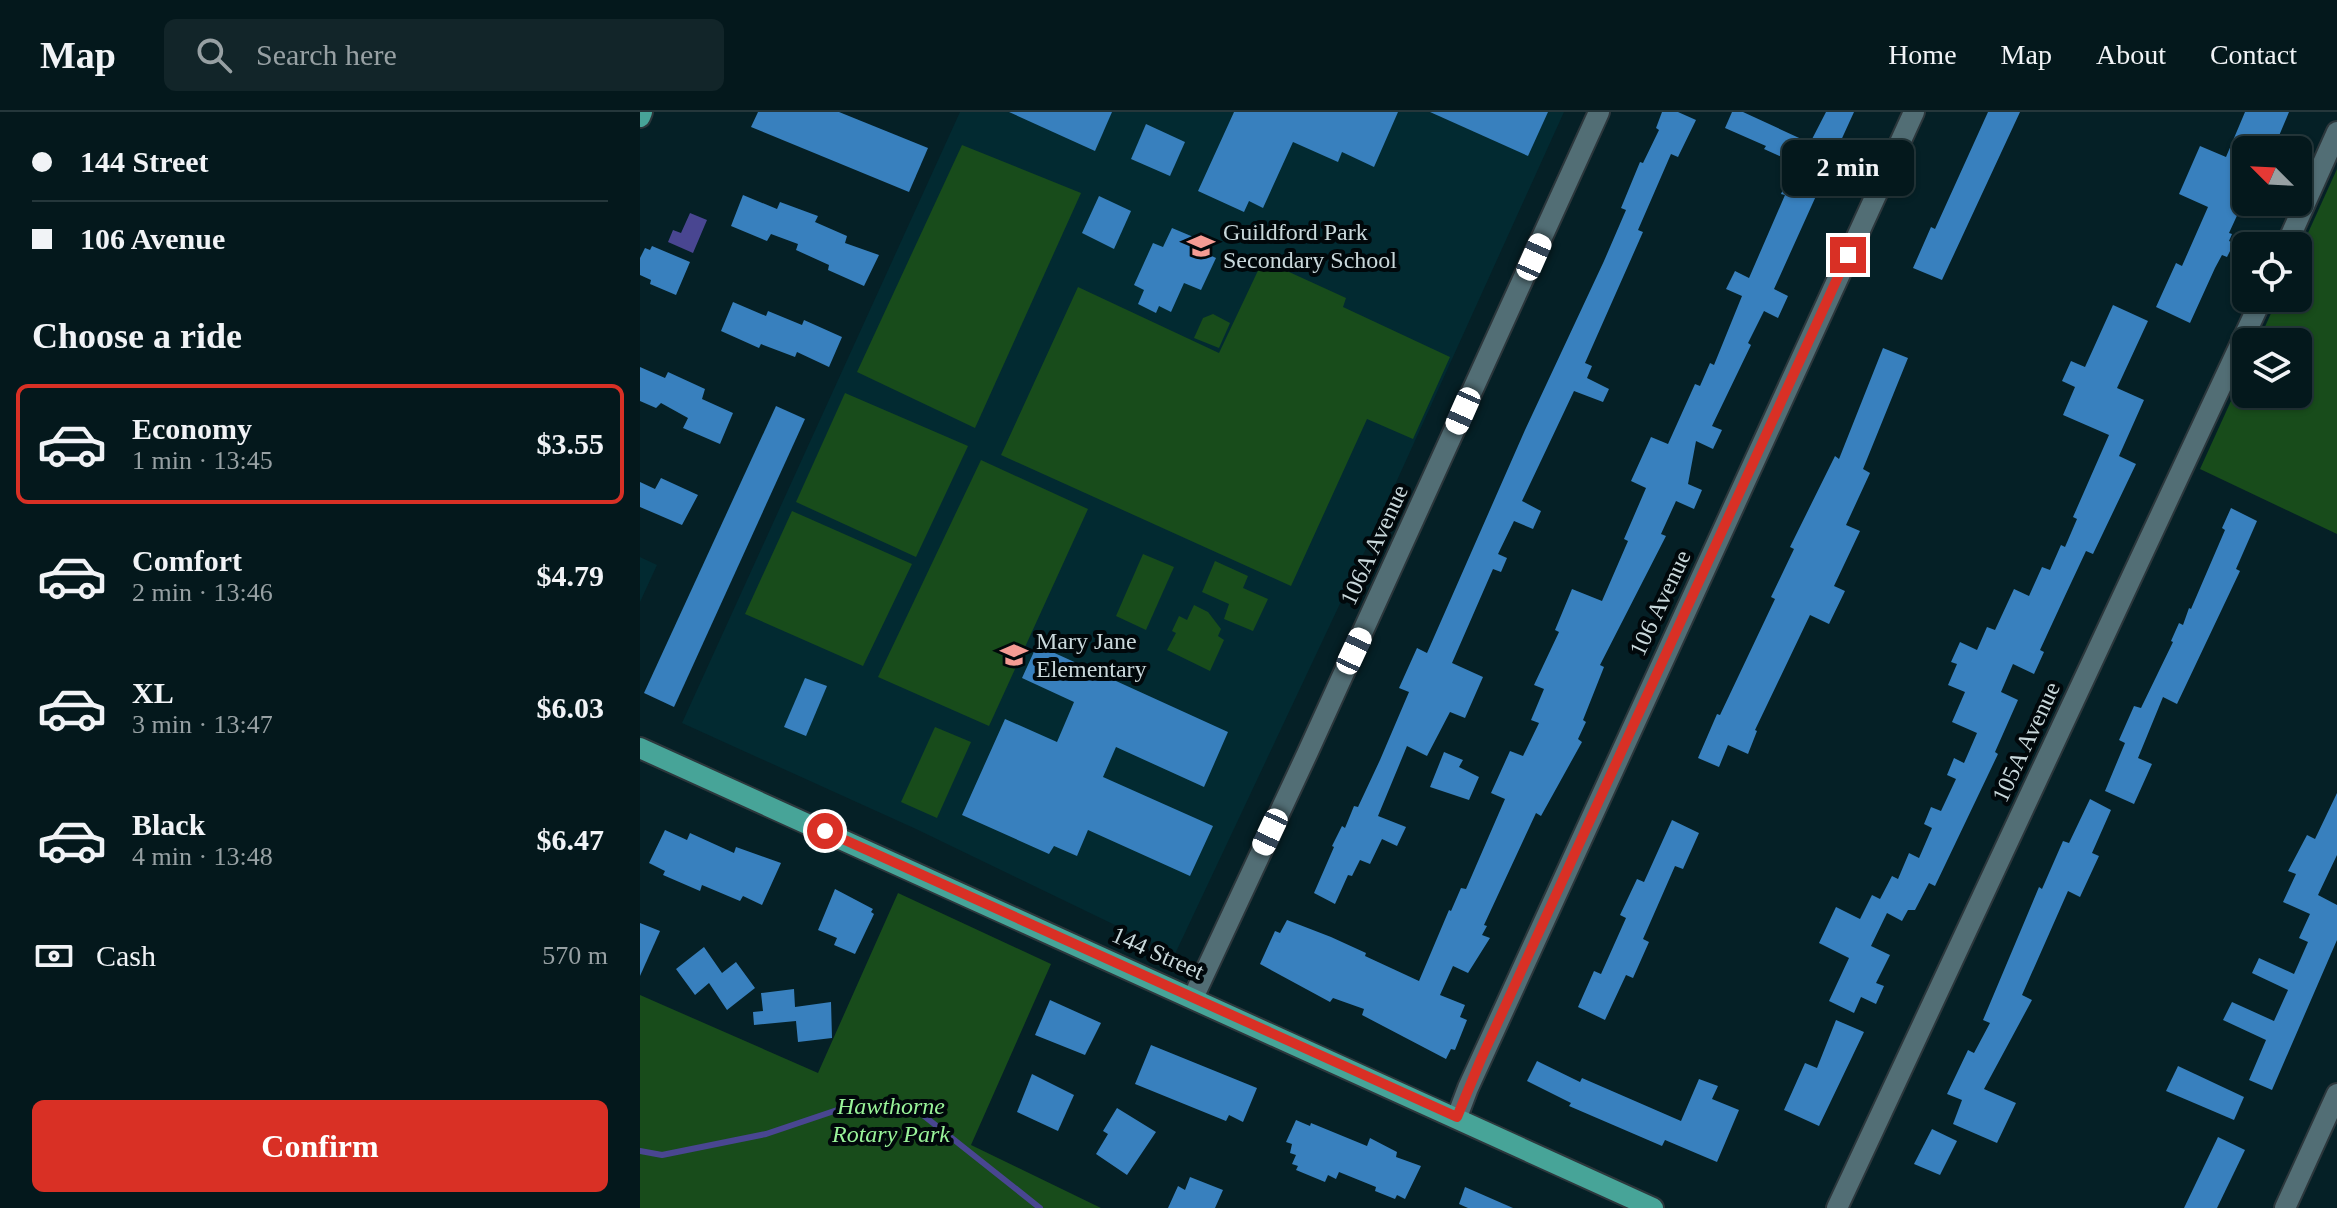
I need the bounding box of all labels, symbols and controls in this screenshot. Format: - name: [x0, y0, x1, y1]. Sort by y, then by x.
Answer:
- search box: [164, 19, 724, 91]
- icon: search: [192, 33, 236, 77]
- text: Map: [40, 34, 116, 76]
- text: Search here: [256, 38, 397, 71]
- text: Home: [1888, 39, 1957, 70]
- text: Map: [2001, 39, 2052, 70]
- text: About: [2096, 39, 2166, 70]
- text: Contact: [2210, 39, 2297, 70]
- north arrow: [2232, 136, 2312, 216]
- map controls: [2232, 136, 2312, 408]
- callout: 2 min: [1782, 139, 1914, 195]
- text: 144 Street: [80, 145, 209, 178]
- text: 2 min: [1817, 153, 1879, 182]
- place label: Guildford Park Secondary School: [1223, 219, 1397, 273]
- text: 106 Avenue: [80, 222, 225, 255]
- car: [1513, 230, 1555, 284]
- school or university icon: Guildford Park Secondary School: [1186, 231, 1216, 261]
- button: locate: [2232, 232, 2312, 312]
- route end: [1830, 237, 1866, 273]
- text: Choose a ride: [32, 316, 242, 356]
- button: layers: [2232, 328, 2312, 408]
- car: [1442, 384, 1484, 438]
- icon: car: [36, 408, 108, 480]
- text: Economy: [132, 412, 252, 445]
- text: $3.55: [537, 427, 604, 460]
- text: 1 min · 13:45: [132, 446, 273, 475]
- street label: 106A Avenue: [1335, 481, 1413, 609]
- icon: car: [36, 540, 108, 612]
- text: Comfort: [132, 544, 242, 577]
- street label: 106 Avenue: [1624, 546, 1696, 660]
- text: $4.79: [537, 559, 604, 592]
- text: 2 min · 13:46: [132, 578, 273, 607]
- car: [1333, 624, 1375, 678]
- place label: Mary Jane Elementary: [1036, 628, 1147, 682]
- school or university icon: Mary Jane Elementary: [999, 640, 1029, 670]
- icon: car: [36, 672, 108, 744]
- text: XL: [132, 676, 174, 709]
- street label: 105A Avenue: [1987, 678, 2065, 806]
- text: $6.03: [537, 691, 604, 724]
- text: 3 min · 13:47: [132, 710, 273, 739]
- icon: car: [36, 804, 108, 876]
- car: [1249, 805, 1291, 859]
- text: Black: [132, 808, 205, 841]
- route start: [807, 813, 843, 849]
- text: $6.47: [537, 823, 604, 856]
- text: 4 min · 13:48: [132, 842, 273, 871]
- street label: 144 Street: [1108, 921, 1208, 985]
- icon: cash: [32, 934, 76, 978]
- text: Cash: [96, 939, 156, 972]
- text: 570 m: [542, 941, 608, 970]
- park label: Hawthorne Rotary Park: [831, 1093, 950, 1147]
- button: Confirm: [32, 1100, 608, 1192]

